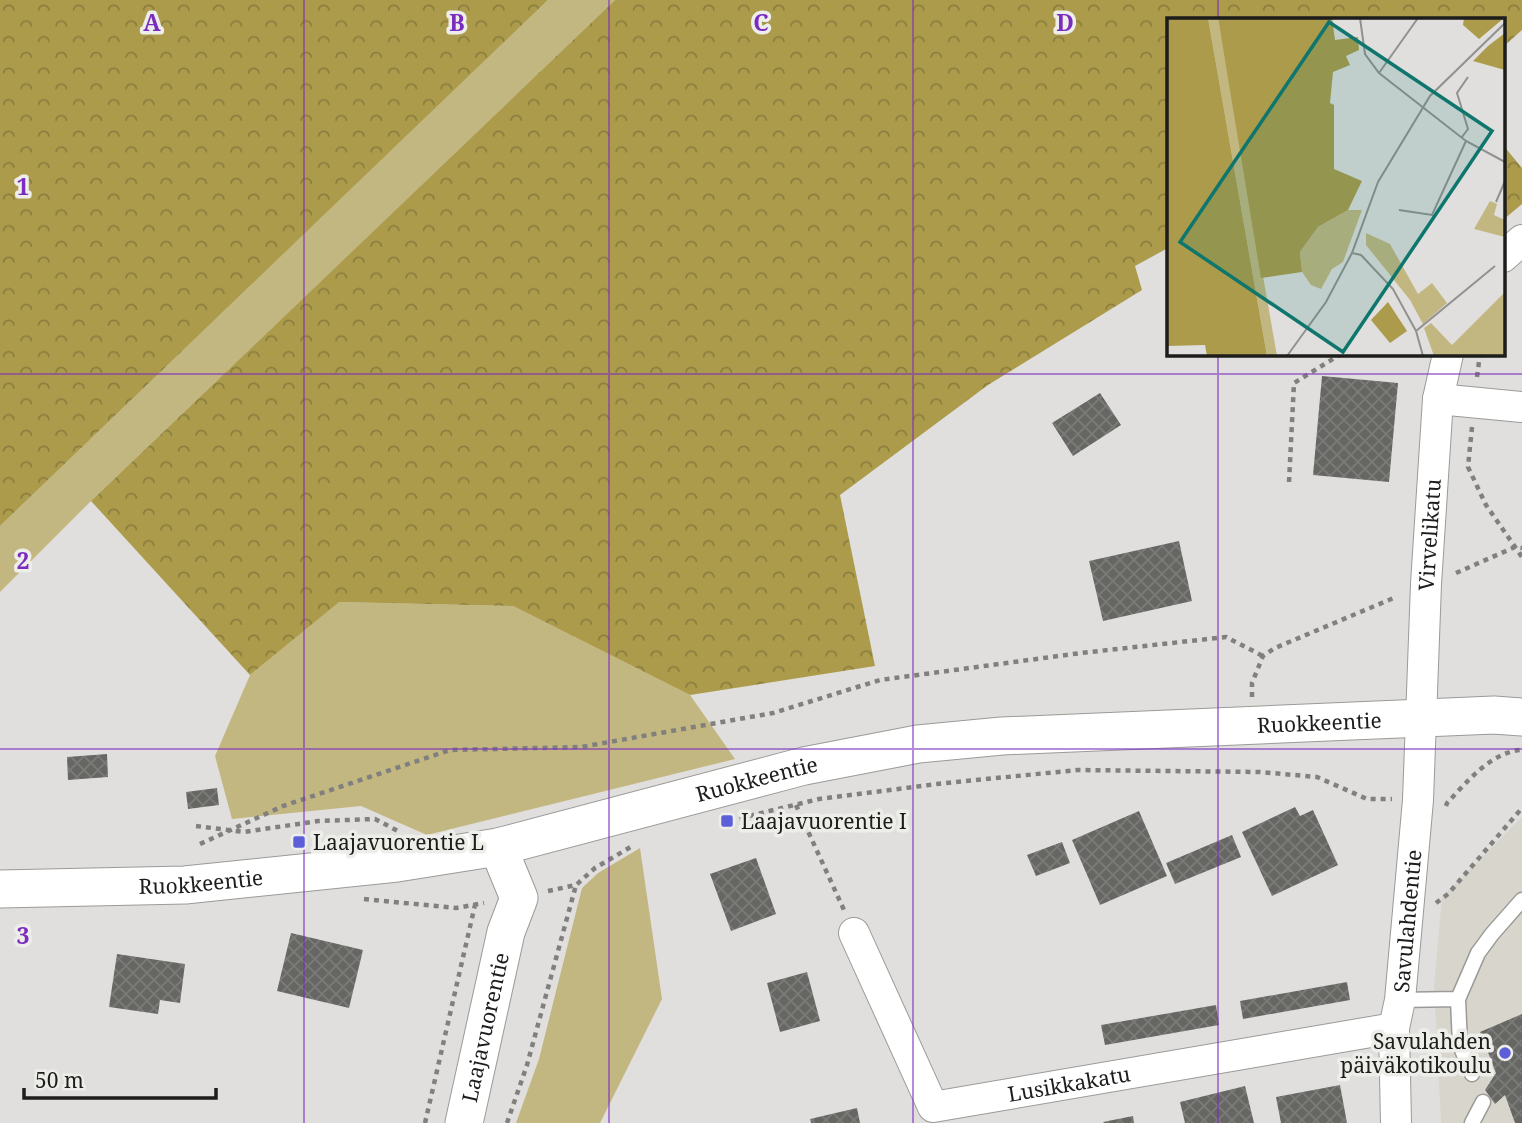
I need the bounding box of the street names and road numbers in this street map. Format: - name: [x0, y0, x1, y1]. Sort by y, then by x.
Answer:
- street label: Virvelikatu: [1412, 478, 1447, 592]
- street label: Ruokkeentie: [1256, 706, 1382, 739]
- street label: Ruokkeentie: [693, 750, 820, 808]
- street label: Savulahdentie: [1387, 848, 1427, 994]
- street label: Ruokkeentie: [138, 863, 264, 900]
- street label: Laajavuorentie: [455, 950, 515, 1105]
- street label: Lusikkakatu: [1005, 1059, 1132, 1108]

